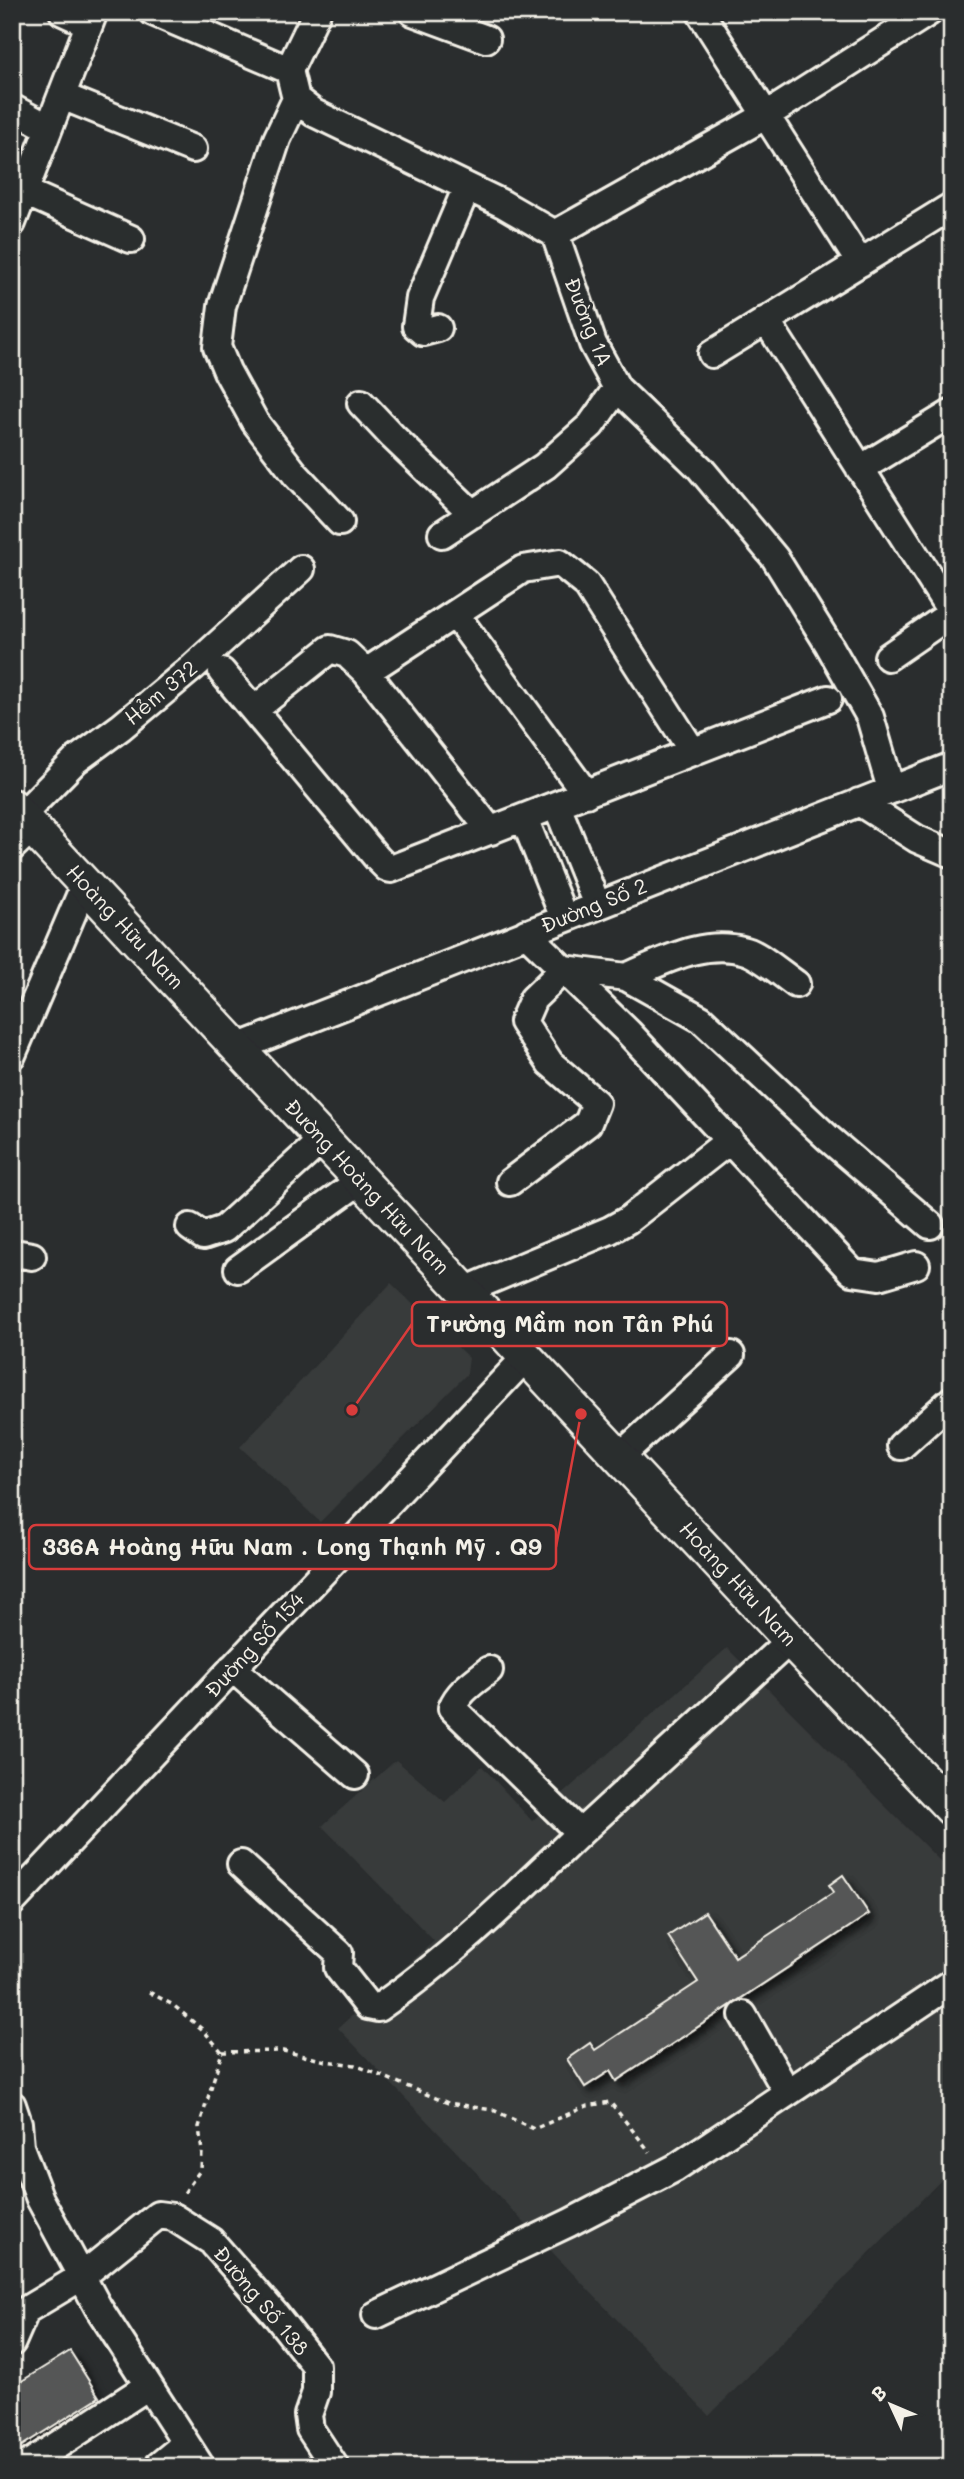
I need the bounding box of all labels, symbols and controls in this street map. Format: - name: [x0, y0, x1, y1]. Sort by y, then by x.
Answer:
- street label: Đường 1A: [559, 273, 619, 370]
- street label: Hẻm 372: [118, 654, 202, 730]
- street label: Hoàng Hữu Nam: [61, 858, 191, 994]
- street label: Đường Số 2: [536, 871, 651, 938]
- street label: Đường Hoàng Hữu Nam: [280, 1092, 457, 1280]
- callout: Trường Mầm non Tân Phú: [412, 1302, 727, 1346]
- text: Trường Mầm non Tân Phú: [426, 1308, 714, 1338]
- street label: Hoàng Hữu Nam: [674, 1515, 804, 1651]
- callout: 336A Hoàng Hữu Nam . Long Thạnh Mỹ . Q9: [29, 1525, 556, 1569]
- text: 336A Hoàng Hữu Nam . Long Thạnh Mỹ . Q9: [42, 1531, 542, 1561]
- street label: Đường Số 154: [198, 1585, 310, 1702]
- street label: Đường Số 138: [208, 2240, 316, 2360]
- north arrow: [856, 2370, 926, 2440]
- text: B: [865, 2380, 892, 2406]

